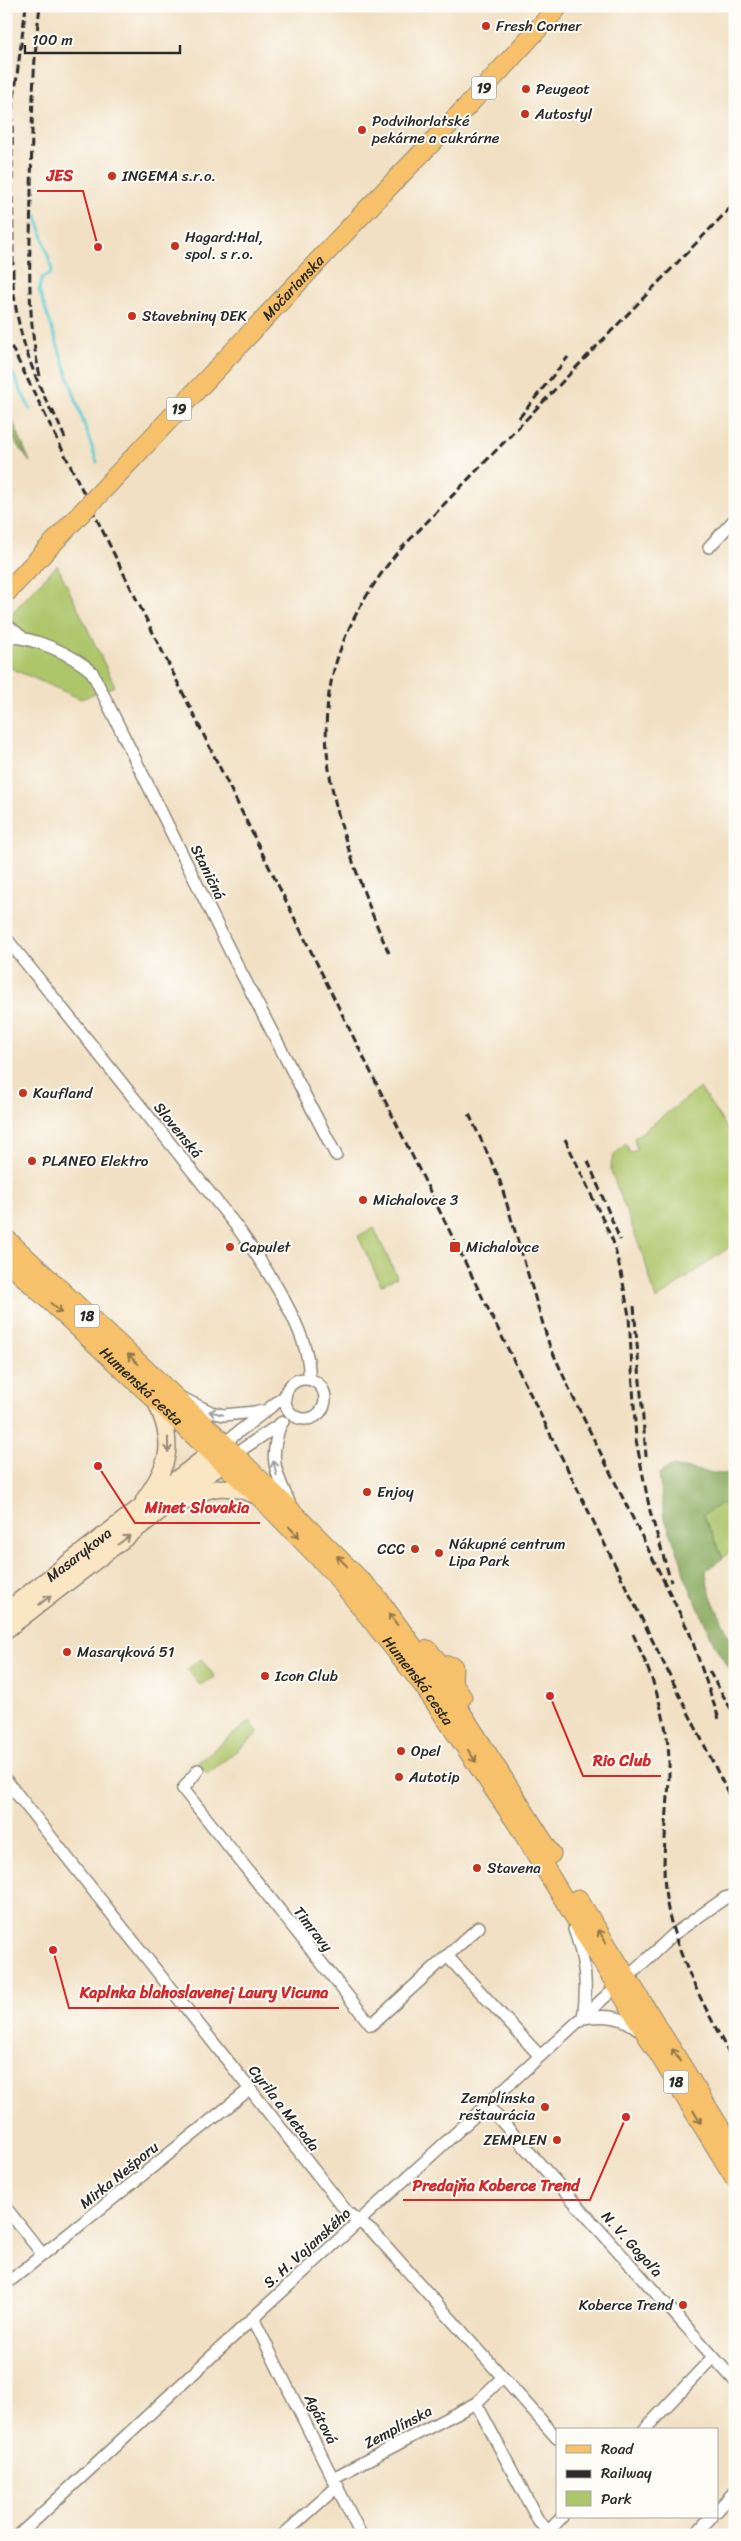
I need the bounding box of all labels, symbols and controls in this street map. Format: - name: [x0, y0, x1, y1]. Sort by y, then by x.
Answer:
- place label: Fresh Corner: [496, 13, 582, 39]
- marker: Fresh Corner: [480, 20, 492, 32]
- scale bar: [25, 22, 180, 54]
- text: 100 m: [32, 27, 73, 53]
- road number: 19: [472, 76, 496, 100]
- place label: Peugeot: [536, 76, 590, 102]
- marker: Peugeot: [520, 83, 532, 95]
- place label: Autostyl: [534, 101, 593, 127]
- place label: Podvihorlatské pekárne a cukrárne: [371, 108, 500, 151]
- marker: Autostyl: [519, 108, 531, 120]
- marker: Podvihorlatské pekárne a cukrárne: [356, 124, 368, 136]
- callout: JES: [37, 160, 83, 191]
- text: JES: [46, 161, 73, 190]
- place label: INGEMA s.r.o.: [121, 163, 216, 189]
- marker: INGEMA s.r.o.: [106, 170, 118, 182]
- place label: Hagard:Hal, spol. s r.o.: [184, 224, 263, 267]
- marker: Hagard:Hal, spol. s r.o.: [169, 240, 181, 252]
- street label: Močarianska: [255, 248, 331, 327]
- place label: Stavebniny DEK: [142, 303, 247, 329]
- marker: Stavebniny DEK: [126, 310, 138, 322]
- road number: 19: [166, 398, 192, 420]
- street label: Staničná: [183, 840, 233, 905]
- place label: Kaufland: [33, 1080, 93, 1106]
- marker: Kaufland: [17, 1087, 29, 1099]
- street label: Slovenská: [147, 1096, 209, 1164]
- place label: PLANEO Elektro: [42, 1148, 149, 1174]
- marker: PLANEO Elektro: [26, 1155, 38, 1167]
- place label: Michalovce 3: [373, 1187, 458, 1213]
- marker: Michalovce 3: [357, 1194, 369, 1206]
- place label: Capulet: [240, 1234, 291, 1260]
- place label: Michalovce: [466, 1234, 539, 1260]
- marker: Michalovce: [448, 1240, 462, 1254]
- marker: Capulet: [224, 1241, 236, 1253]
- one-way arrow: [50, 1302, 62, 1314]
- road number: 18: [74, 1304, 100, 1328]
- street label: Humenská cesta: [93, 1340, 190, 1433]
- one-way arrow: [127, 1353, 140, 1365]
- one-way arrow: [208, 1408, 224, 1417]
- one-way arrow: [163, 1436, 173, 1452]
- one-way arrow: [270, 1461, 279, 1477]
- place label: Enjoy: [377, 1479, 414, 1505]
- marker: Enjoy: [361, 1486, 373, 1498]
- callout: Minet Slovakia: [135, 1492, 260, 1523]
- text: Minet Slovakia: [144, 1493, 250, 1522]
- street label: Masarykova: [40, 1520, 118, 1589]
- one-way arrow: [288, 1525, 300, 1538]
- place label: Nákupné centrum Lipa Park: [449, 1531, 566, 1574]
- one-way arrow: [117, 1535, 131, 1545]
- place label: CCC: [377, 1536, 405, 1562]
- marker: CCC: [409, 1543, 421, 1555]
- marker: Nákupné centrum Lipa Park: [433, 1547, 445, 1559]
- one-way arrow: [336, 1555, 348, 1567]
- one-way arrow: [38, 1595, 51, 1606]
- one-way arrow: [387, 1613, 398, 1626]
- street label: Humenská cesta: [376, 1630, 461, 1731]
- place label: Masaryková 51: [77, 1639, 174, 1665]
- marker: Masaryková 51: [61, 1646, 73, 1658]
- place label: Icon Club: [274, 1663, 338, 1689]
- marker: Icon Club: [259, 1670, 271, 1682]
- place label: Opel: [411, 1738, 441, 1764]
- marker: Opel: [395, 1745, 407, 1757]
- callout: Rio Club: [583, 1745, 661, 1776]
- text: Rio Club: [592, 1746, 651, 1775]
- one-way arrow: [467, 1749, 477, 1763]
- place label: Autotip: [408, 1764, 460, 1790]
- marker: Autotip: [393, 1771, 405, 1783]
- place label: Stavena: [487, 1855, 541, 1881]
- marker: Stavena: [471, 1862, 483, 1874]
- street label: Timravy: [287, 1900, 340, 1958]
- one-way arrow: [596, 1929, 606, 1943]
- callout: Kaplnka blahoslavenej Laury Vicuna: [69, 1977, 339, 2008]
- text: Kaplnka blahoslavenej Laury Vicuna: [79, 1978, 329, 2007]
- one-way arrow: [670, 2048, 680, 2062]
- street label: Cyrila a Metoda: [242, 2059, 327, 2157]
- road number: 18: [664, 2070, 688, 2094]
- place label: Zemplínska reštaurácia: [459, 2085, 535, 2128]
- marker: Zemplínska reštaurácia: [539, 2101, 551, 2113]
- one-way arrow: [692, 2110, 702, 2124]
- place label: ZEMPLEN: [483, 2127, 547, 2153]
- marker: ZEMPLEN: [551, 2134, 563, 2146]
- street label: Mirka Nešporu: [73, 2135, 165, 2215]
- callout: Predajňa Koberce Trend: [403, 2169, 590, 2200]
- text: Predajňa Koberce Trend: [412, 2171, 581, 2200]
- street label: S. H. Vajanského: [257, 2201, 357, 2295]
- street label: N. V. Gogoľa: [595, 2205, 669, 2284]
- place label: Koberce Trend: [579, 2292, 674, 2318]
- marker: Koberce Trend: [677, 2299, 689, 2311]
- street label: Agátová: [297, 2388, 345, 2449]
- street label: Zemplínska: [359, 2398, 437, 2456]
- legend: [556, 2428, 718, 2518]
- text: Road: [601, 2436, 634, 2462]
- text: Railway: [601, 2460, 652, 2486]
- text: Park: [601, 2486, 632, 2512]

